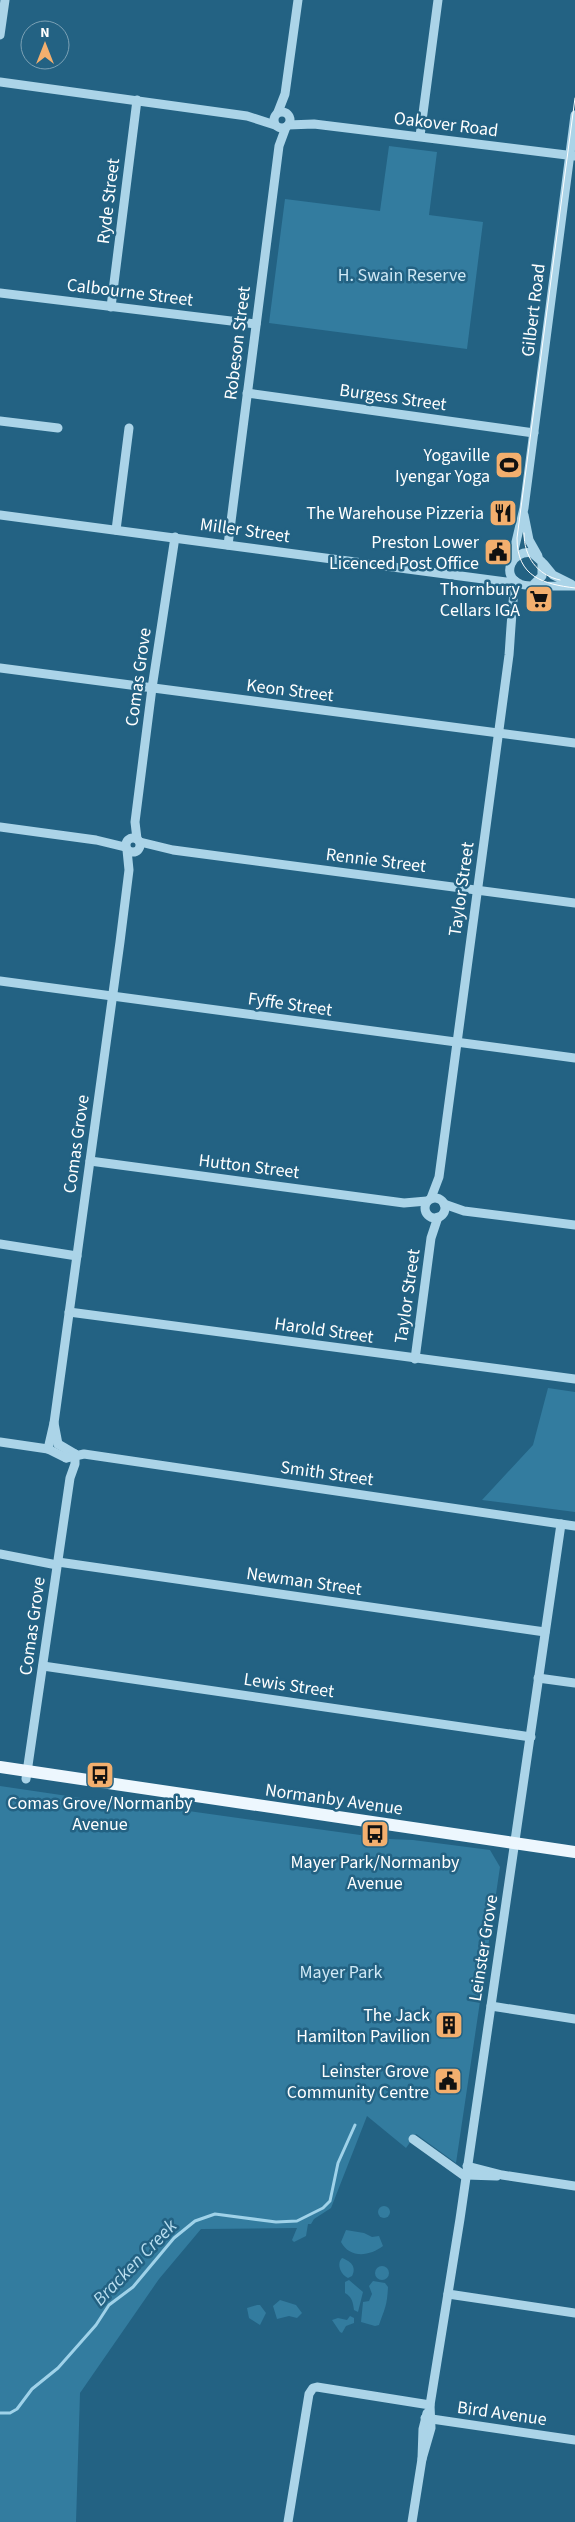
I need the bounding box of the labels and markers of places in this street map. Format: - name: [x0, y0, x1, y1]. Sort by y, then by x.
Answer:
- place label: Yogaville Iyengar Yoga: [395, 443, 490, 489]
- sports icon: Yogaville Iyengar Yoga: [494, 450, 524, 480]
- restaurant icon: The Warehouse Pizzeria: [488, 498, 518, 528]
- place label: The Warehouse Pizzeria: [306, 501, 484, 526]
- place label: Preston Lower Licenced Post Office: [329, 530, 480, 576]
- public building icon: Preston Lower Licenced Post Office: [483, 537, 513, 567]
- place label: Thornbury Cellars IGA: [440, 577, 521, 623]
- supermarket icon: Thornbury Cellars IGA: [524, 584, 554, 614]
- bus stop icon: Comas Grove/Normanby Avenue: [85, 1760, 115, 1790]
- place label: Comas Grove/Normanby Avenue: [7, 1791, 193, 1837]
- bus stop icon: Mayer Park/Normanby Avenue: [360, 1819, 390, 1849]
- place label: Mayer Park/Normanby Avenue: [290, 1850, 460, 1896]
- place label: The Jack Hamilton Pavilion: [296, 2003, 430, 2049]
- building icon: The Jack Hamilton Pavilion: [434, 2010, 464, 2040]
- place label: Leinster Grove Community Centre: [287, 2059, 429, 2105]
- public building icon: Leinster Grove Community Centre: [433, 2066, 463, 2096]

